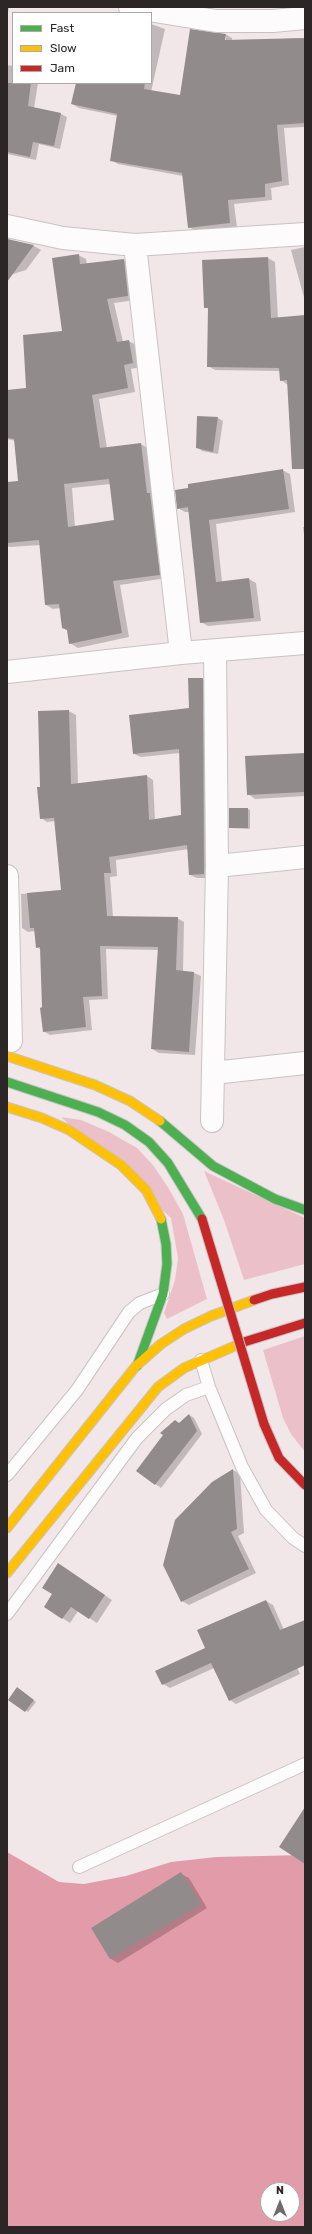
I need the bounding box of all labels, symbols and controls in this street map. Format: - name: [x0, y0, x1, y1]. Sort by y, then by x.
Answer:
- legend: [12, 12, 152, 84]
- text: Fast: [50, 21, 74, 35]
- text: Slow: [50, 41, 77, 55]
- text: Jam: [50, 61, 75, 75]
- north arrow: [260, 2182, 300, 2222]
- text: N: [276, 2184, 284, 2197]

